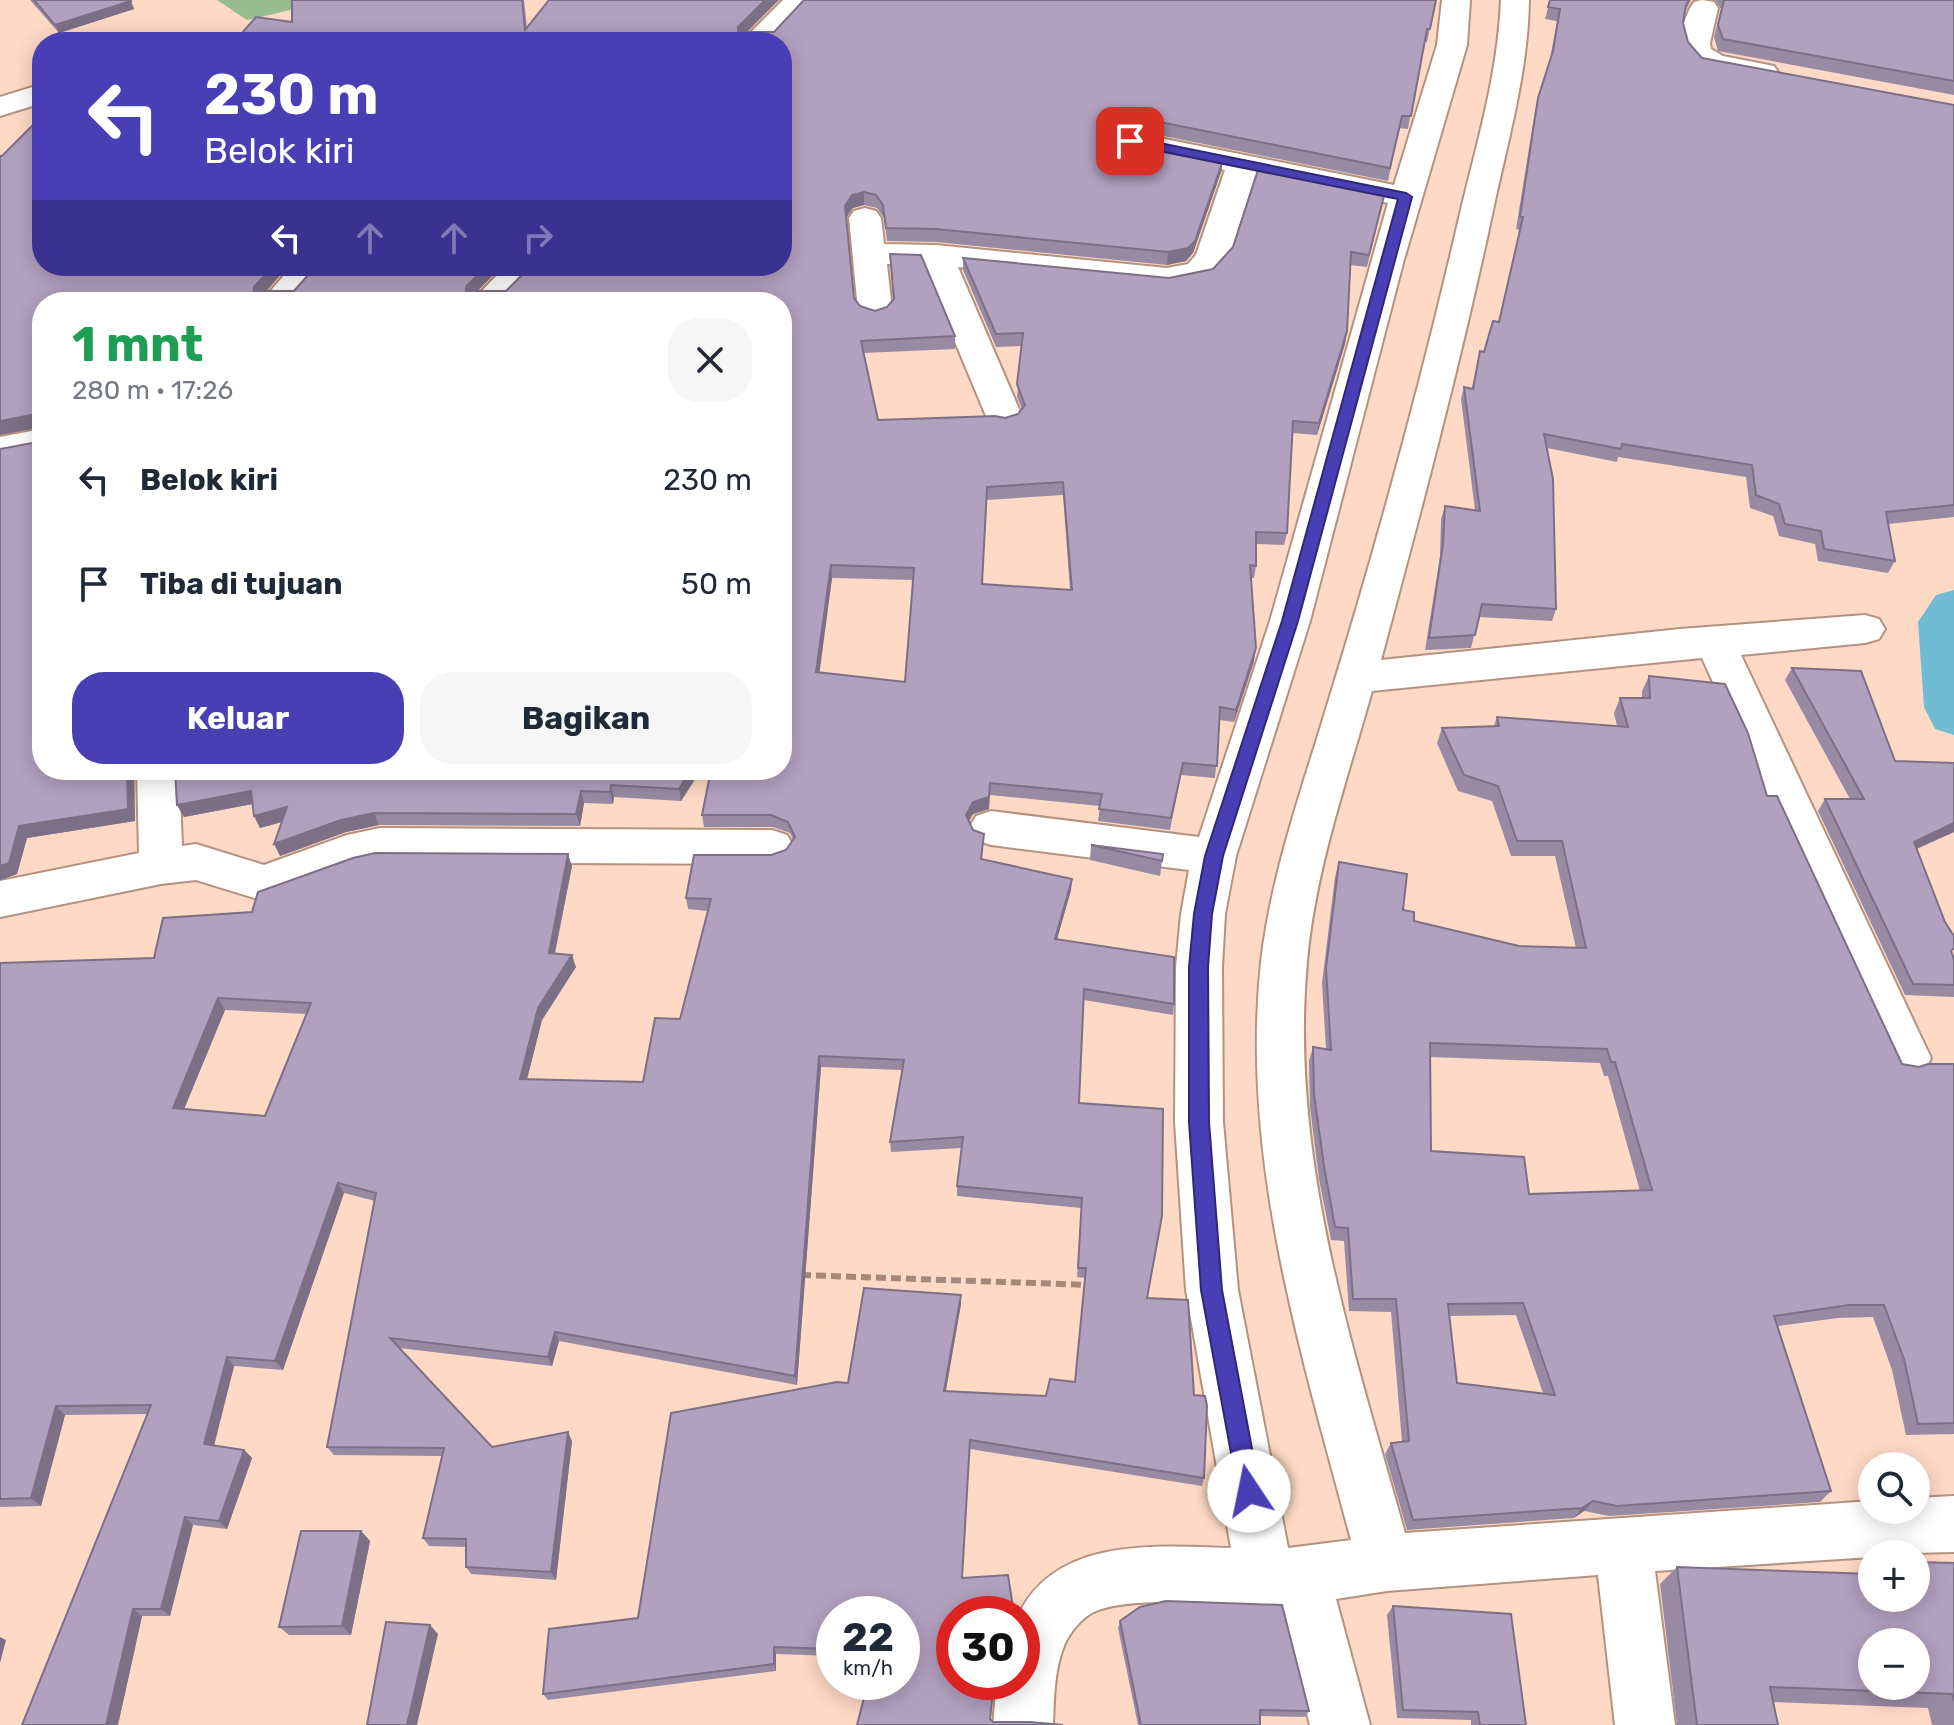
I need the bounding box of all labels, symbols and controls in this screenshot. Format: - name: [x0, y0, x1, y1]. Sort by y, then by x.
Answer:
- text: 230 m: [204, 62, 379, 128]
- icon: left: [72, 64, 176, 168]
- pin: [1096, 107, 1164, 175]
- icon: arrive: [1108, 119, 1152, 163]
- text: Belok kiri: [204, 129, 354, 172]
- icon: left: [264, 216, 308, 260]
- icon: ahead: [348, 216, 392, 260]
- icon: ahead: [432, 216, 476, 260]
- icon: right: [516, 216, 560, 260]
- text: 1 mnt: [72, 316, 203, 373]
- button: close: [668, 318, 752, 402]
- text: 280 m · 17:26: [72, 375, 233, 406]
- icon: left: [72, 458, 116, 502]
- text: Belok kiri: [140, 462, 278, 498]
- text: 230 m: [663, 462, 752, 498]
- icon: arrive: [72, 562, 116, 606]
- text: Tiba di tujuan: [140, 566, 342, 602]
- text: 50 m: [681, 566, 752, 602]
- button: Keluar: [72, 672, 404, 764]
- button: Bagikan: [420, 672, 752, 764]
- position arrow: [1207, 1449, 1291, 1533]
- map controls: [1858, 1452, 1930, 1700]
- button: search: [1858, 1452, 1930, 1524]
- button: +: [1858, 1540, 1930, 1612]
- speed limit sign: 30: [936, 1596, 1040, 1700]
- text: 22: [842, 1614, 894, 1661]
- button: −: [1858, 1628, 1930, 1700]
- text: km/h: [843, 1656, 893, 1680]

